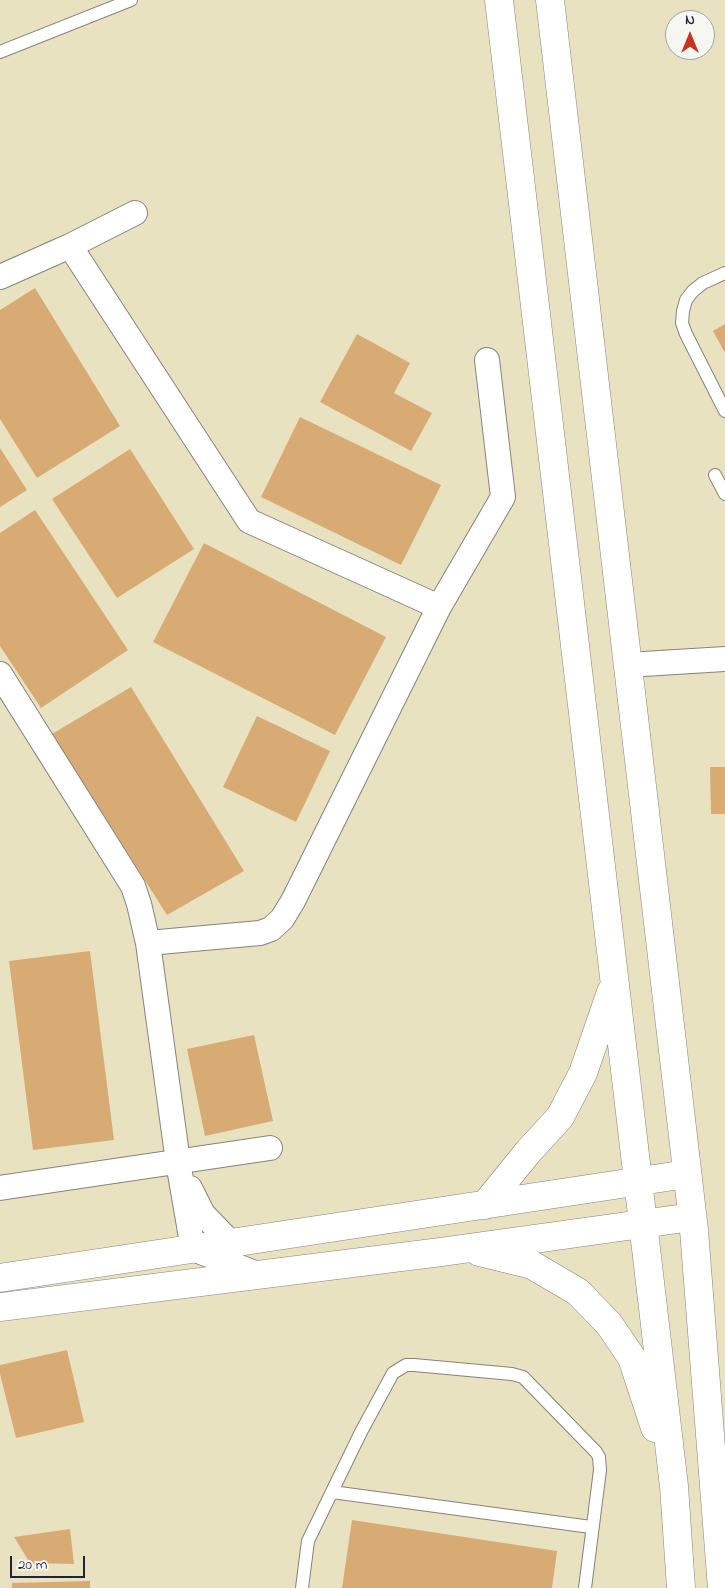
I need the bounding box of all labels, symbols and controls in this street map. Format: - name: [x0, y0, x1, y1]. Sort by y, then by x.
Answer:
- north arrow: [665, 10, 715, 60]
- text: N: [685, 10, 695, 31]
- scale bar: [12, 1546, 88, 1578]
- text: 20 m: [18, 1554, 47, 1576]

